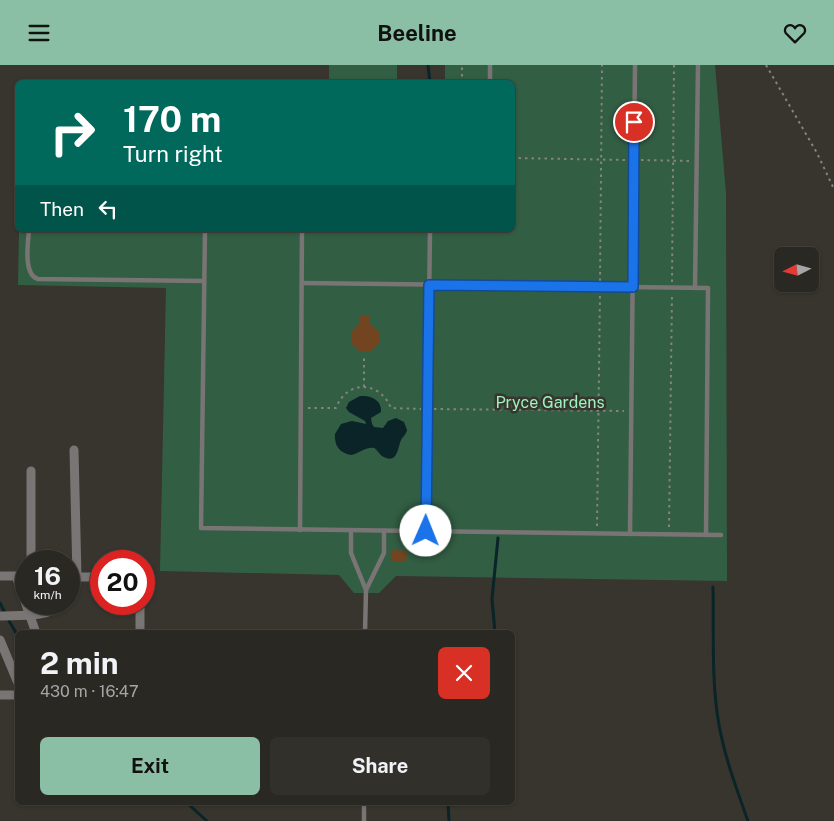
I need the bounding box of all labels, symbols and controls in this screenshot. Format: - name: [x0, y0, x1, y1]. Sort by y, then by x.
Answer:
- icon: menu: [25, 19, 53, 47]
- icon: heart: [781, 19, 809, 47]
- text: Beeline: [377, 20, 457, 46]
- text: 170 m: [123, 99, 221, 140]
- icon: right: [40, 100, 105, 165]
- pin: [613, 101, 655, 143]
- icon: arrive: [620, 108, 648, 136]
- text: Turn right: [123, 141, 223, 167]
- icon: left: [94, 195, 122, 223]
- text: Then: [40, 198, 84, 220]
- north arrow: [774, 247, 819, 293]
- map controls: [774, 247, 819, 292]
- park label: Pryce Gardens: [495, 393, 605, 412]
- position arrow: [399, 504, 451, 556]
- speed limit sign: 20: [90, 550, 155, 615]
- text: 16: [34, 561, 61, 591]
- text: km/h: [33, 588, 62, 602]
- text: 2 min: [40, 645, 119, 681]
- button: close: [438, 647, 490, 699]
- text: 430 m · 16:47: [40, 682, 139, 701]
- button: Exit: [40, 737, 260, 795]
- button: Share: [270, 737, 490, 795]

